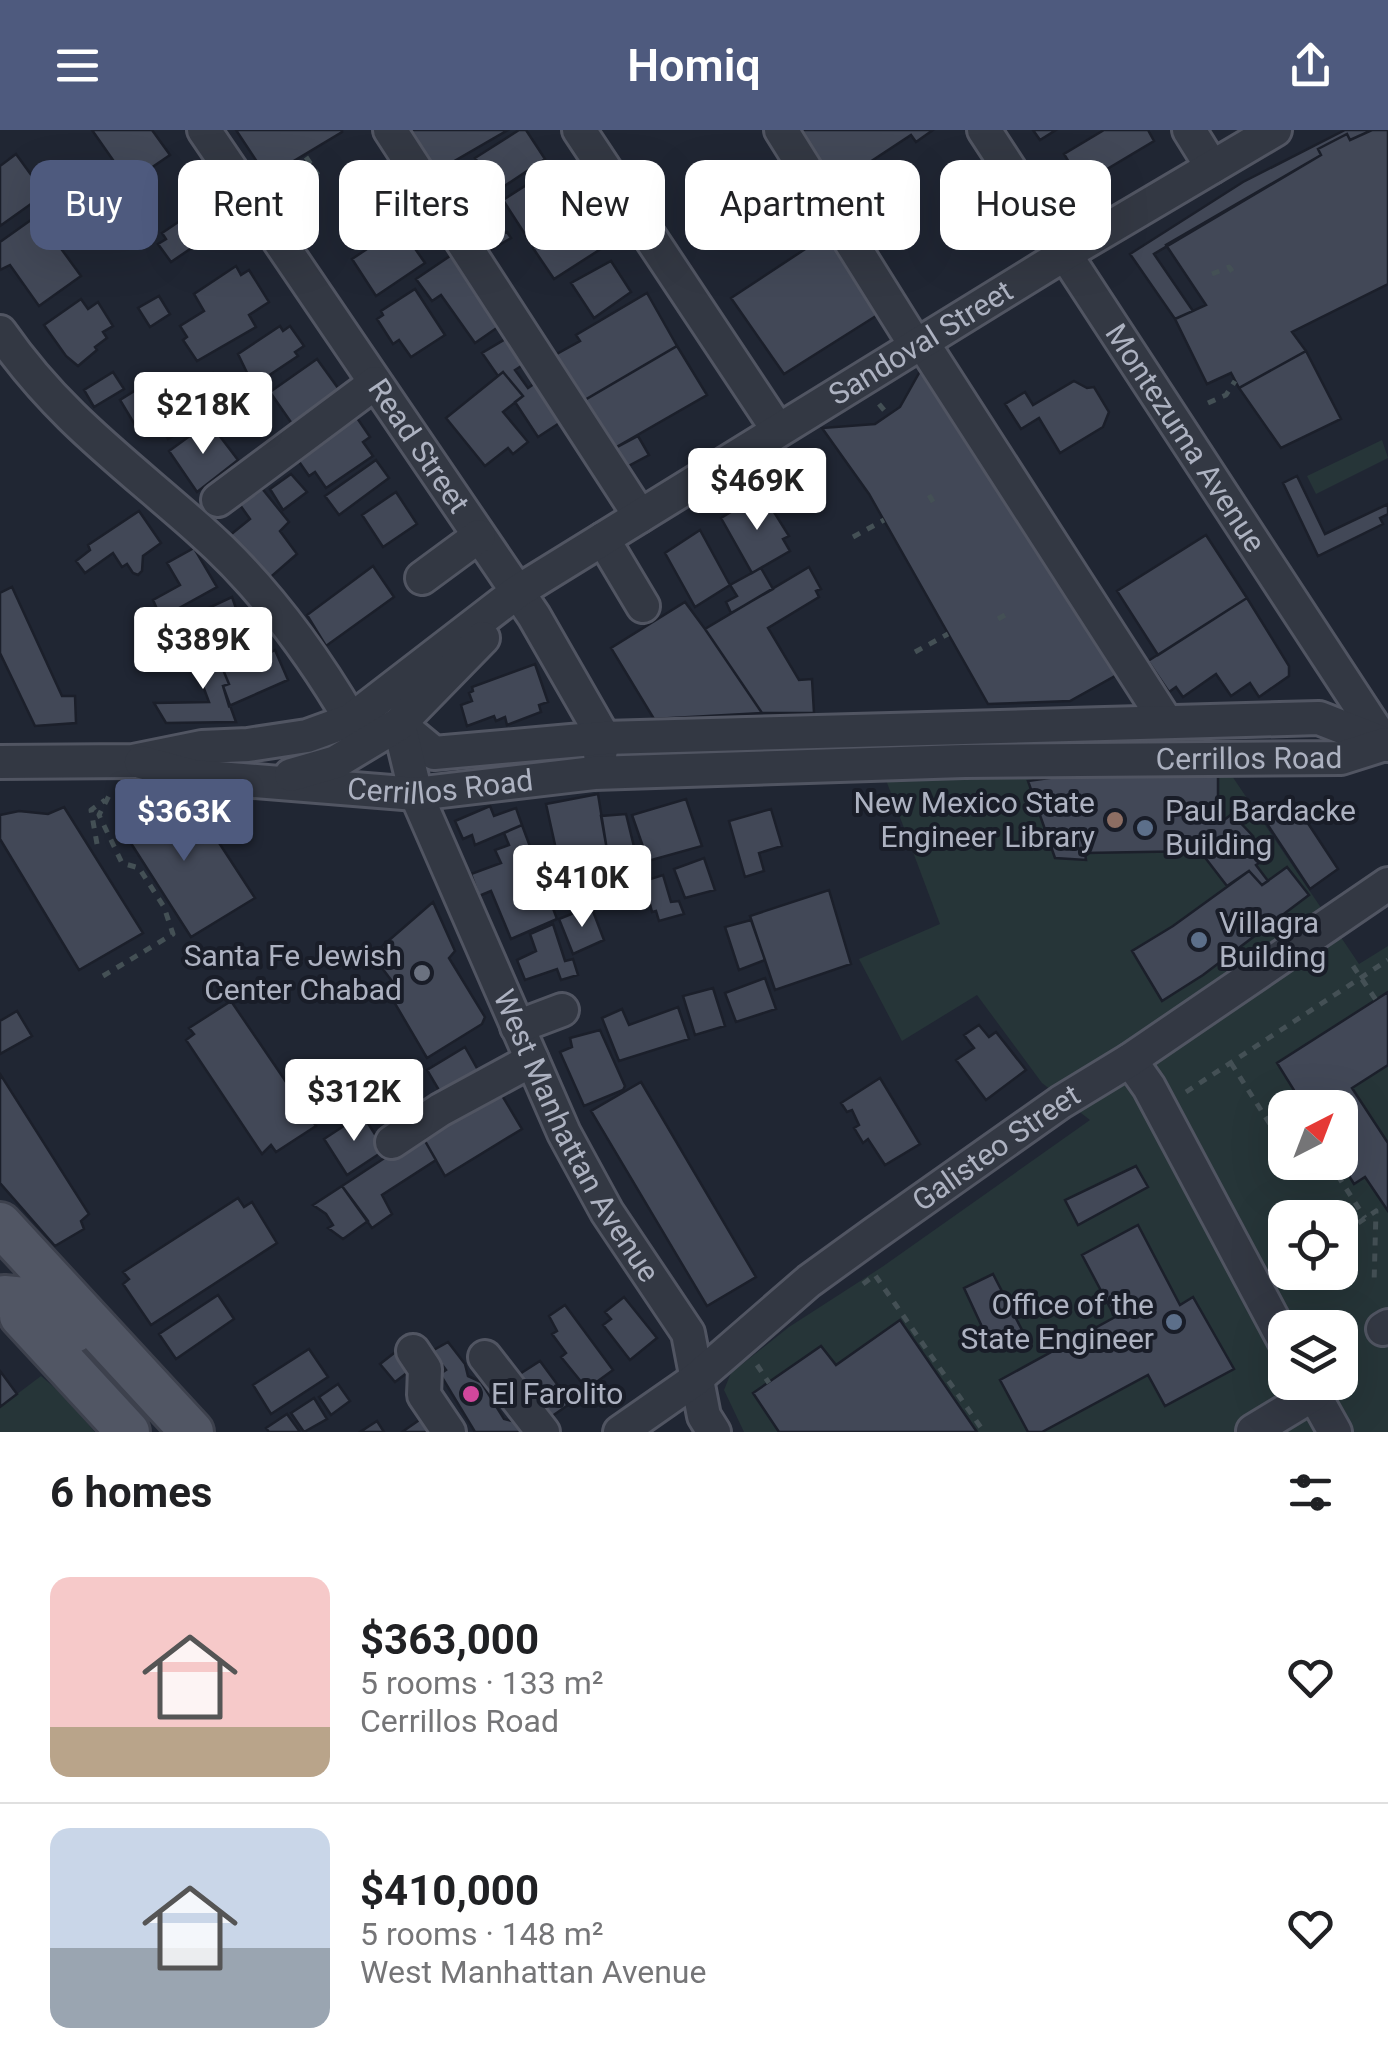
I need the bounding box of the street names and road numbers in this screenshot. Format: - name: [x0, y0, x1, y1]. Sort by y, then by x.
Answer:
- street label: Sandoval Street: [822, 273, 1019, 412]
- street label: Montezuma Avenue: [1098, 317, 1273, 558]
- street label: Read Street: [361, 372, 477, 519]
- street label: Cerrillos Road: [1156, 740, 1342, 776]
- street label: Cerrillos Road: [346, 762, 535, 811]
- street label: West Manhattan Avenue: [487, 984, 667, 1288]
- street label: Galisteo Street: [906, 1077, 1086, 1218]

